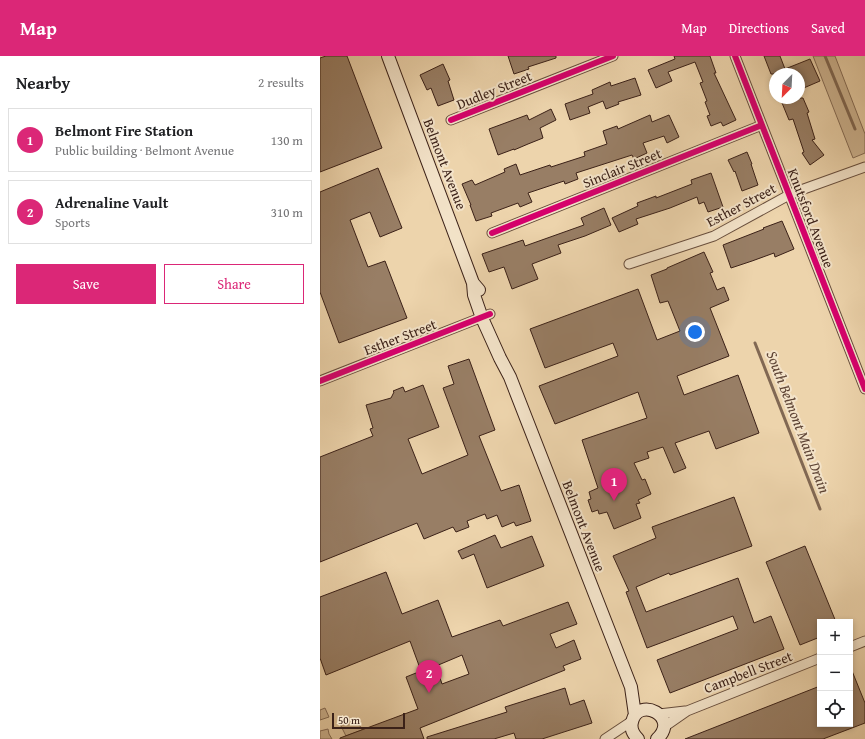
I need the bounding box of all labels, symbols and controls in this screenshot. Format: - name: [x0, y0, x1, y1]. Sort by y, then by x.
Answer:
- text: Map: [20, 14, 57, 42]
- text: Map: [681, 18, 707, 38]
- text: Directions: [729, 18, 789, 38]
- text: Saved: [811, 18, 845, 38]
- street label: Dudley Street: [453, 66, 535, 114]
- north arrow: [769, 68, 805, 104]
- text: Nearby: [16, 70, 70, 95]
- text: 2 results: [258, 73, 304, 92]
- street label: Belmont Avenue: [418, 116, 472, 213]
- text: Belmont Fire Station: [55, 120, 193, 141]
- text: 1: [27, 131, 33, 150]
- text: 130 m: [271, 131, 303, 150]
- text: Public building · Belmont Avenue: [55, 141, 234, 160]
- street label: Sinclair Street: [580, 143, 664, 193]
- street label: Knutsford Avenue: [783, 165, 839, 271]
- street label: Esther Street: [703, 178, 779, 232]
- text: Adrenaline Vault: [55, 192, 168, 213]
- text: 2: [27, 203, 33, 222]
- text: 310 m: [271, 203, 303, 222]
- text: Sports: [55, 213, 90, 232]
- button: Save: [16, 264, 156, 304]
- button: Share: [164, 264, 304, 304]
- street label: Esther Street: [361, 314, 439, 360]
- your location: [685, 322, 705, 342]
- water label: South Belmont Main Drain: [762, 348, 835, 496]
- pin: 1: [601, 468, 627, 501]
- street label: Belmont Avenue: [557, 478, 611, 575]
- map controls: [817, 619, 853, 727]
- button: +: [817, 619, 853, 655]
- street label: Campbell Street: [701, 646, 795, 698]
- button: −: [817, 655, 853, 691]
- pin: 2: [416, 660, 442, 693]
- button: locate: [817, 691, 853, 727]
- scale bar: [332, 711, 405, 730]
- text: 50 m: [338, 712, 360, 728]

